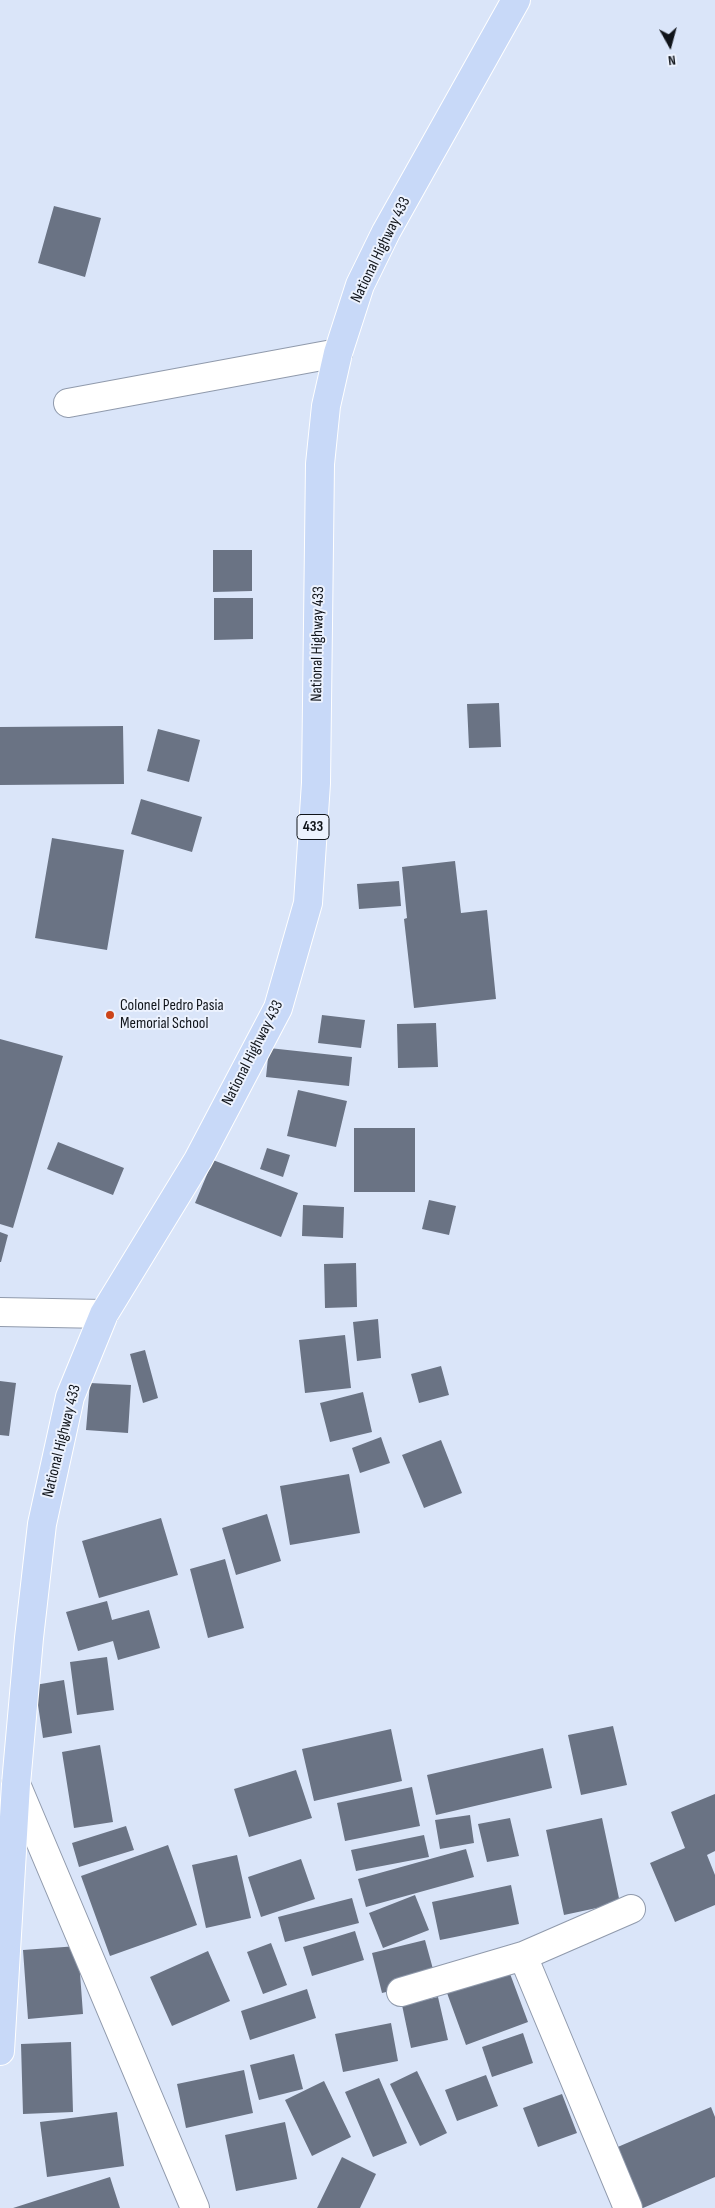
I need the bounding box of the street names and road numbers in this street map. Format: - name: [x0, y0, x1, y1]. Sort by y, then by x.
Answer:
- street label: National Highway 433: [347, 194, 415, 306]
- street label: National Highway 433: [307, 586, 329, 702]
- road number: 433: [297, 814, 329, 840]
- street label: National Highway 433: [218, 997, 288, 1109]
- street label: National Highway 433: [39, 1383, 85, 1499]

